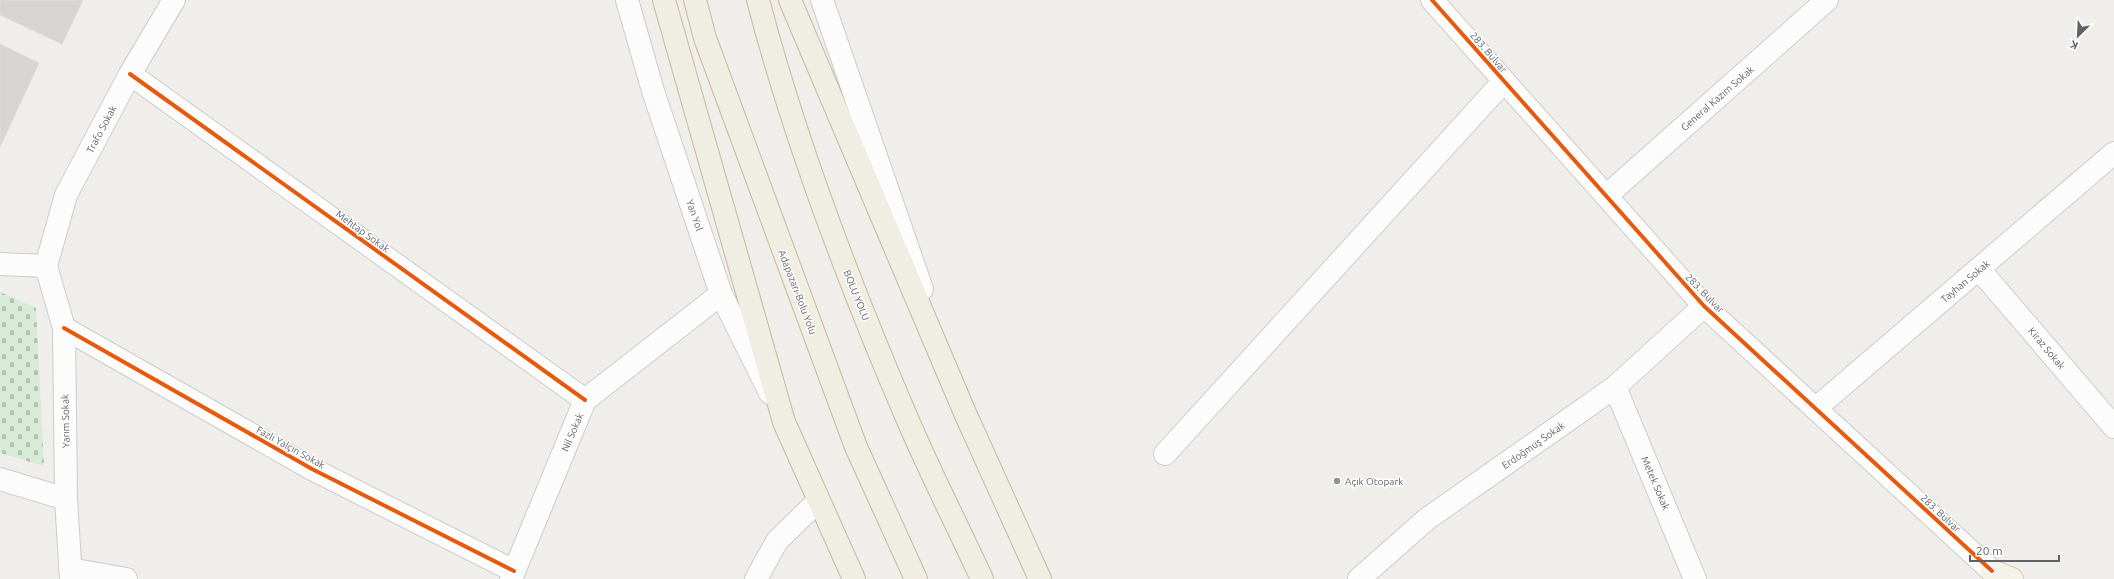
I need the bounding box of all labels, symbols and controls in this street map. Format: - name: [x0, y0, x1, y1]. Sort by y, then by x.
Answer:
- north arrow: [2058, 16, 2098, 56]
- street label: 283. Bulvar: [1468, 30, 1509, 75]
- text: K: [2068, 38, 2080, 52]
- street label: General Kazım Sokak: [1679, 64, 1756, 133]
- street label: Trafo Sokak: [84, 104, 119, 155]
- street label: Yan Yol: [684, 198, 705, 233]
- street label: Mehtap Sokak: [334, 208, 392, 254]
- street label: Adapazarı-Bolu Yolu: [776, 248, 819, 336]
- street label: Tayhan Sokak: [1939, 258, 1992, 305]
- street label: BOLU YOLU: [841, 268, 872, 322]
- street label: 283. Bulvar: [1683, 271, 1726, 315]
- street label: Kiraz Sokak: [2026, 325, 2067, 371]
- street label: Yarım Sokak: [60, 394, 71, 448]
- street label: Nil Sokak: [559, 411, 585, 453]
- street label: Erdoğmuş Sokak: [1500, 420, 1567, 471]
- street label: Fazlı Yalçın Sokak: [255, 424, 327, 471]
- street label: Metek Sokak: [1639, 455, 1672, 512]
- marker: Açık Otopark: [1332, 476, 1342, 486]
- place label: Açık Otopark: [1345, 476, 1403, 487]
- street label: 283. Bulvar: [1919, 492, 1963, 535]
- scale bar: [1970, 537, 2059, 563]
- text: 20 m: [1976, 544, 2003, 557]

